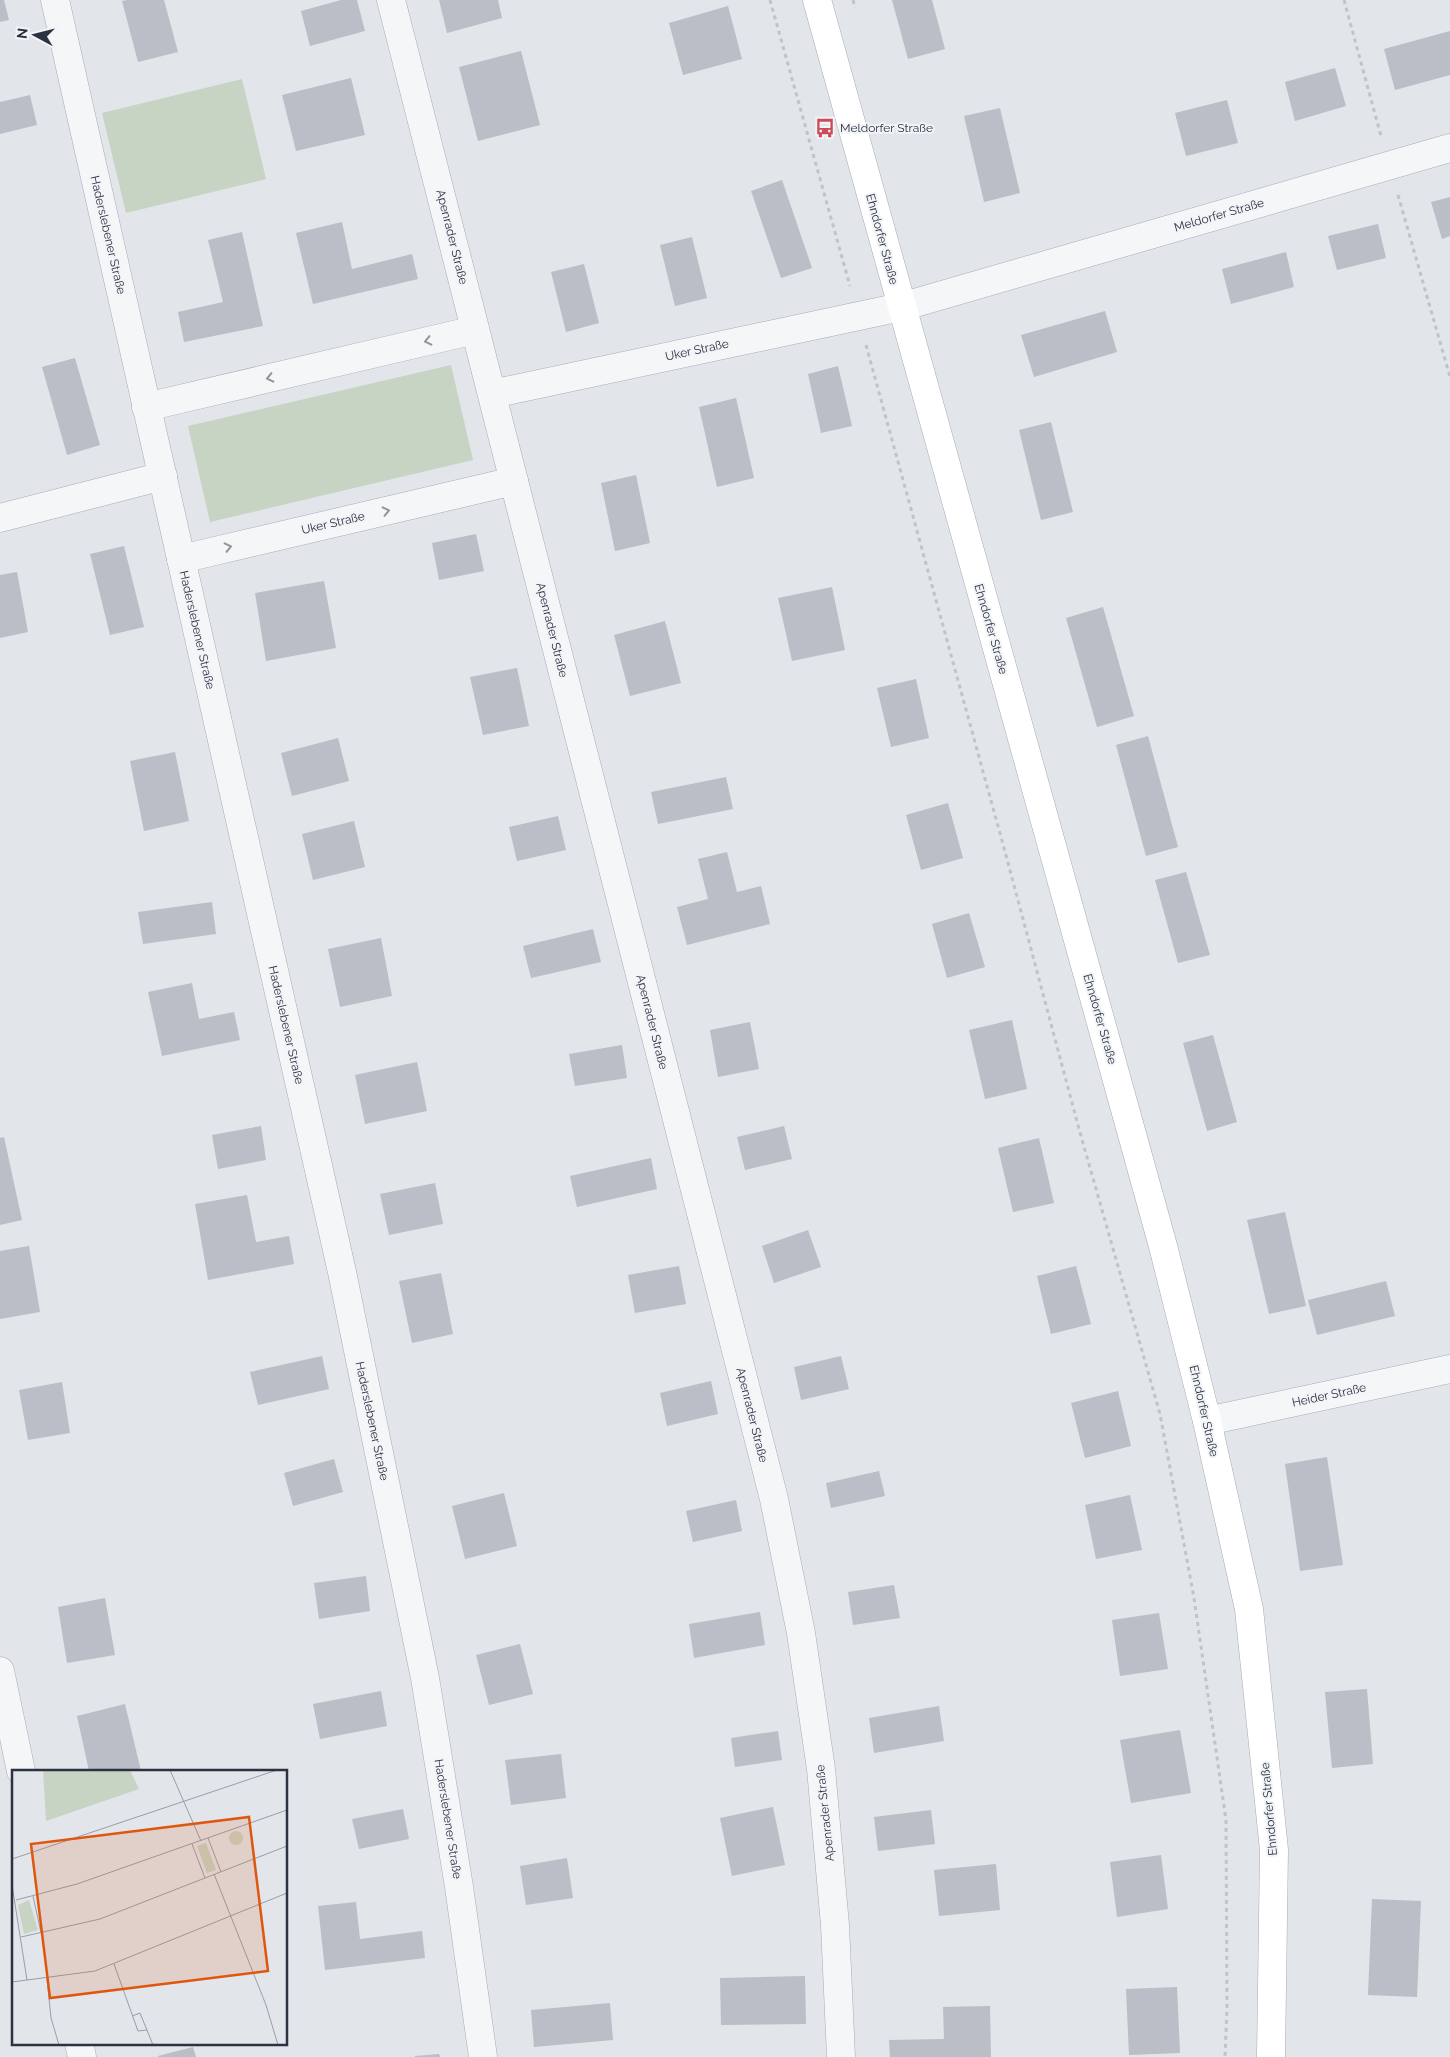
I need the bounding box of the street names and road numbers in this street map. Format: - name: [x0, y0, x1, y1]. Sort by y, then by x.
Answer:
- street label: Haderslebener Straße: [88, 174, 128, 296]
- street label: Apenrader Straße: [433, 188, 471, 286]
- street label: Ehndorfer Straße: [863, 192, 901, 286]
- street label: Meldorfer Straße: [1172, 195, 1266, 235]
- street label: Uker Straße: [664, 336, 730, 364]
- street label: Uker Straße: [300, 509, 366, 537]
- street label: Haderslebener Straße: [177, 569, 217, 691]
- street label: Apenrader Straße: [533, 581, 571, 679]
- street label: Ehndorfer Straße: [971, 582, 1011, 676]
- street label: Haderslebener Straße: [266, 964, 306, 1086]
- street label: Ehndorfer Straße: [1080, 972, 1120, 1066]
- street label: Apenrader Straße: [633, 973, 671, 1071]
- street label: Haderslebener Straße: [353, 1360, 391, 1482]
- street label: Ehndorfer Straße: [1187, 1364, 1221, 1458]
- street label: Apenrader Straße: [733, 1366, 771, 1464]
- street label: Heider Straße: [1291, 1380, 1367, 1410]
- street label: Haderslebener Straße: [432, 1758, 464, 1880]
- street label: Ehndorfer Straße: [1258, 1762, 1280, 1856]
- street label: Apenrader Straße: [813, 1764, 837, 1862]

